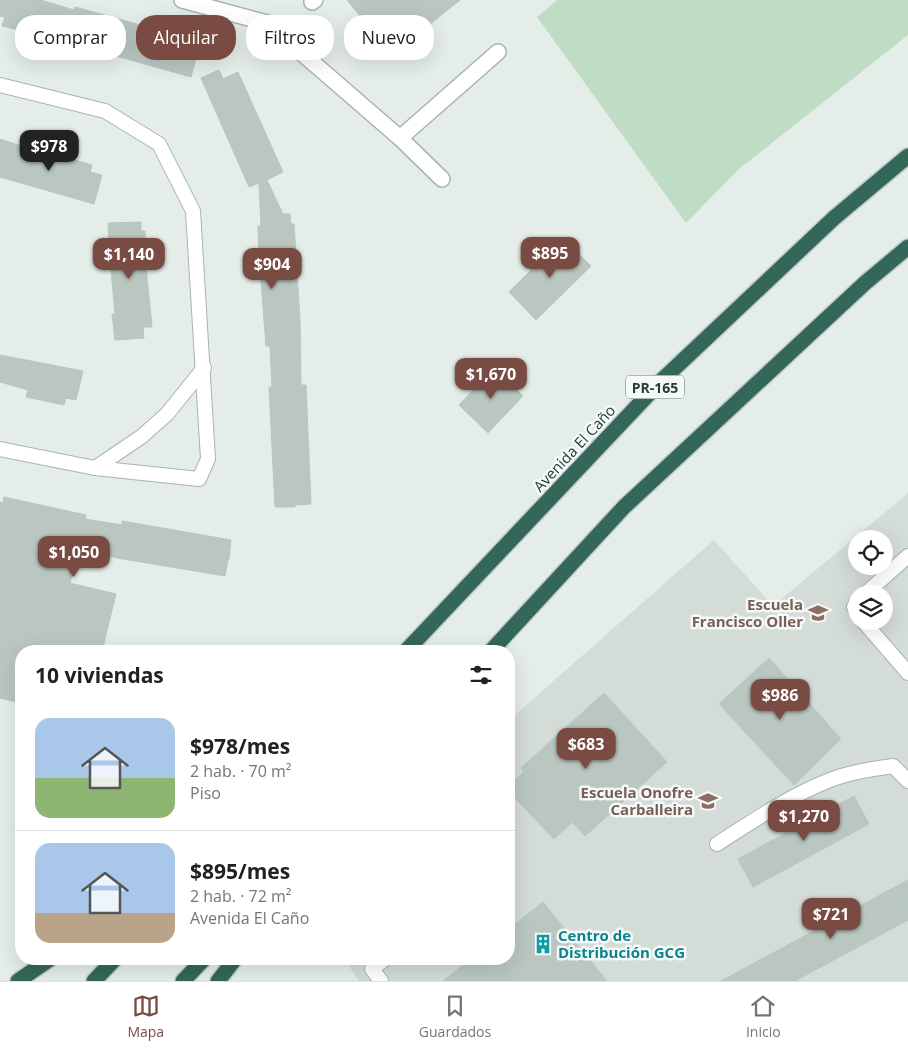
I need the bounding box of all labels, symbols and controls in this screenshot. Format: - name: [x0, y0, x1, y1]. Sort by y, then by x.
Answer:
- chip: Comprar: [15, 15, 126, 60]
- chip: Alquilar: [136, 15, 236, 60]
- chip: Filtros: [246, 15, 334, 60]
- chip: Nuevo: [344, 15, 434, 60]
- pin: $978: [19, 130, 79, 172]
- text: $978: [31, 135, 67, 157]
- pin: $895: [520, 236, 580, 279]
- pin: $1,140: [88, 238, 170, 280]
- text: $895: [532, 242, 568, 264]
- text: $1,140: [104, 243, 154, 265]
- pin: $904: [242, 248, 302, 290]
- text: $904: [254, 253, 290, 275]
- pin: $1,670: [450, 358, 532, 400]
- text: $1,670: [466, 363, 516, 385]
- road number: PR-165: [626, 376, 684, 398]
- street label: Avenida El Caño: [529, 400, 619, 496]
- map controls: [848, 530, 893, 630]
- button: locate: [848, 530, 893, 575]
- pin: $1,050: [33, 536, 115, 578]
- text: $1,050: [49, 541, 99, 563]
- button: layers: [848, 585, 893, 630]
- place label: Escuela Francisco Oller: [692, 594, 803, 631]
- school or university icon: Escuela Francisco Oller: [807, 602, 829, 624]
- text: 10 viviendas: [35, 661, 164, 689]
- icon: filters: [467, 661, 495, 689]
- pin: $986: [750, 678, 810, 721]
- text: $986: [762, 684, 798, 706]
- pin: $683: [556, 728, 616, 770]
- text: $978/mes: [190, 732, 290, 760]
- text: $683: [568, 733, 604, 755]
- icon: home: [75, 738, 135, 798]
- text: 2 hab. · 70 m²: [190, 760, 291, 782]
- text: Piso: [190, 782, 221, 804]
- place label: Escuela Onofre Carballeira: [581, 782, 693, 819]
- school or university icon: Escuela Onofre Carballeira: [697, 790, 719, 812]
- pin: $1,270: [763, 800, 845, 842]
- text: $1,270: [779, 805, 829, 827]
- text: $895/mes: [190, 857, 290, 885]
- icon: home: [75, 863, 135, 923]
- text: 2 hab. · 72 m²: [190, 885, 291, 907]
- pin: $721: [801, 898, 861, 940]
- text: $721: [813, 903, 849, 925]
- text: Avenida El Caño: [190, 907, 309, 929]
- place label: Centro de Distribución GCG: [558, 925, 685, 962]
- building icon: Centro de Distribución GCG: [532, 933, 554, 955]
- tab: Mapa: [127, 992, 164, 1041]
- tab: Guardados: [419, 992, 491, 1041]
- tab: Inicio: [746, 992, 781, 1041]

